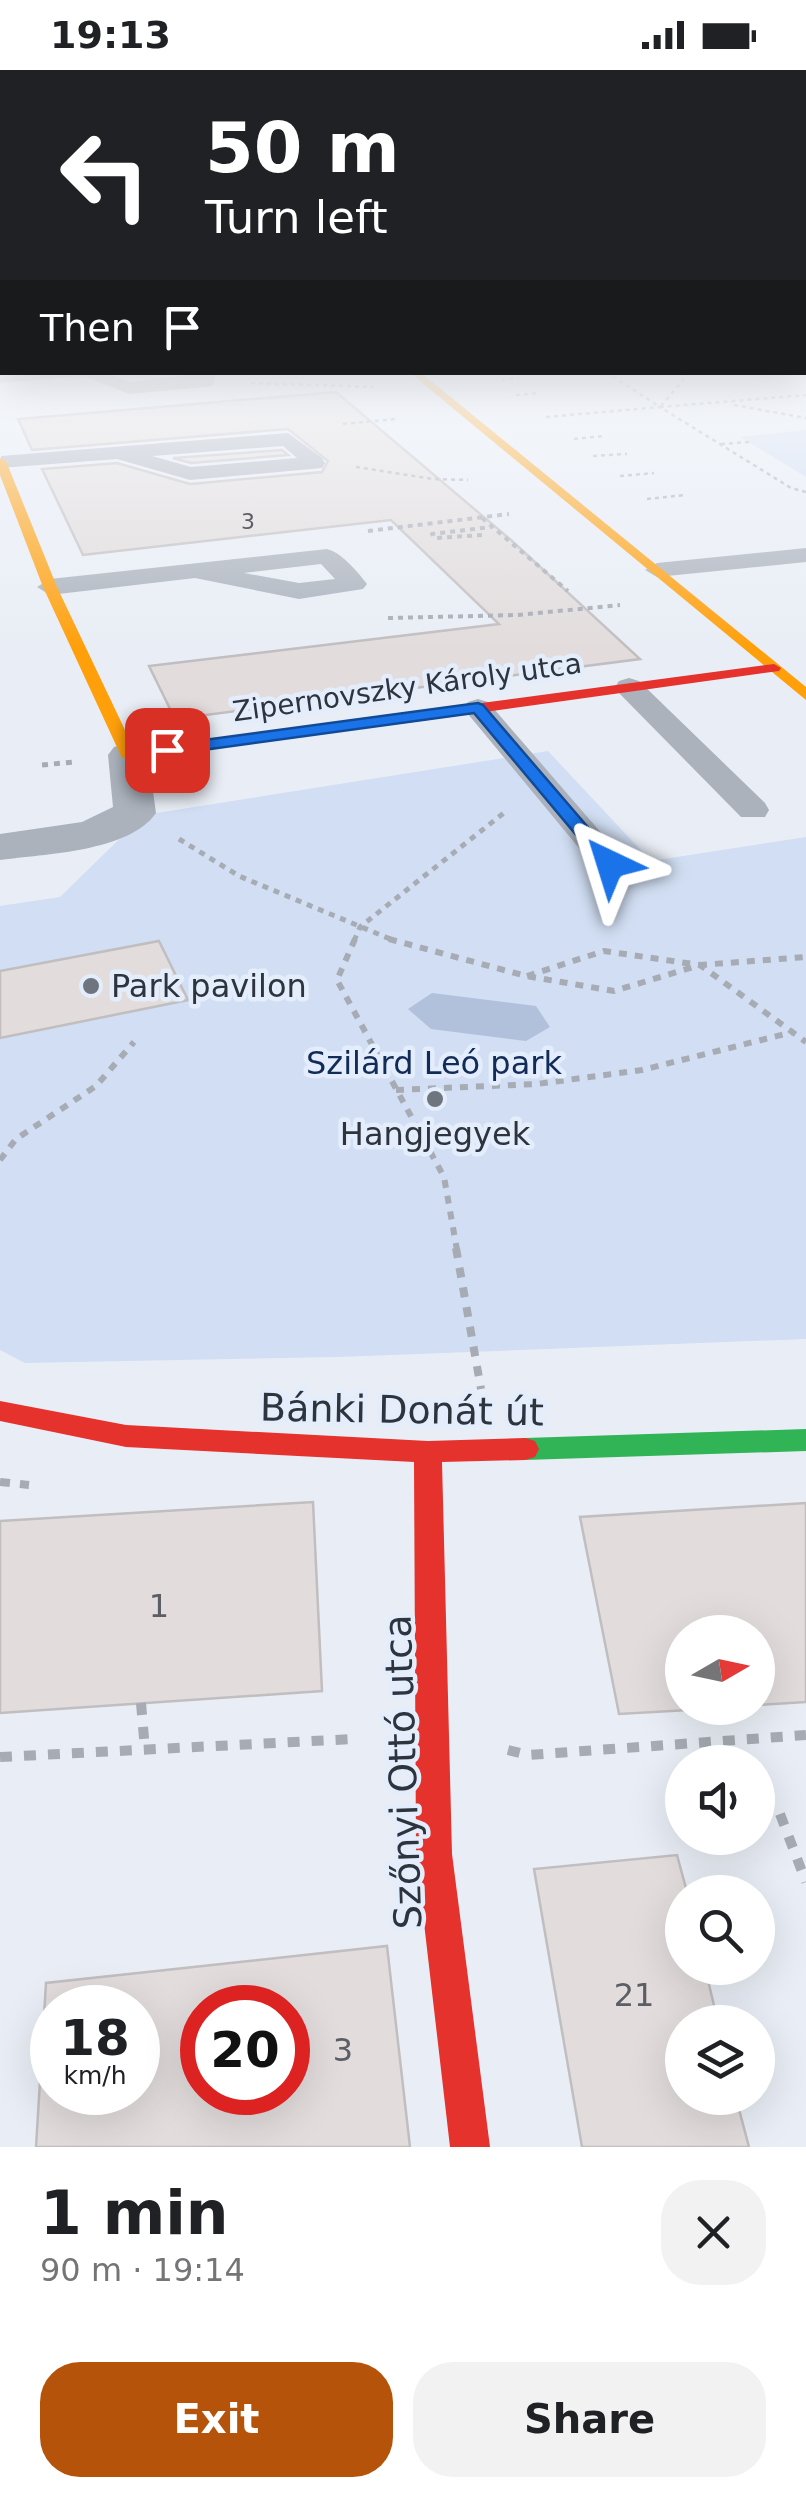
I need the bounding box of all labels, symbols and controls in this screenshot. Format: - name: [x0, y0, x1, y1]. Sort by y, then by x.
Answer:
- text: 19:13: [50, 13, 171, 57]
- text: 50 m: [205, 107, 400, 189]
- icon: left: [40, 110, 170, 240]
- text: Turn left: [205, 191, 388, 244]
- icon: arrive: [155, 300, 210, 355]
- text: Then: [40, 306, 135, 350]
- house number: 3: [241, 509, 255, 534]
- street label: Zipernovszky Károly utca: [230, 647, 584, 728]
- pin: [125, 708, 210, 793]
- icon: arrive: [140, 723, 195, 778]
- position arrow: [558, 812, 662, 916]
- place label: Park pavilon: [111, 967, 307, 1005]
- marker: Park pavilon: [80, 975, 102, 997]
- park label: Szilárd Leó park: [306, 1044, 562, 1082]
- marker: Hangjegyek: [424, 1088, 446, 1110]
- place label: Hangjegyek: [340, 1115, 531, 1153]
- street label: Bánki Donát út: [260, 1386, 544, 1434]
- house number: 1: [149, 1587, 169, 1625]
- street label: Szőnyi Ottó utca: [376, 1614, 430, 1930]
- north arrow: [665, 1615, 775, 1725]
- map controls: [665, 1615, 775, 2115]
- button: sound: [665, 1745, 775, 1855]
- button: search: [665, 1875, 775, 1985]
- house number: 21: [614, 1976, 654, 2014]
- speed limit sign: 20: [180, 1985, 310, 2115]
- button: layers: [665, 2005, 775, 2115]
- text: 18: [60, 2009, 130, 2067]
- house number: 3: [333, 2031, 353, 2069]
- text: km/h: [63, 2061, 127, 2090]
- text: 1 min: [40, 2178, 228, 2248]
- button: close: [661, 2180, 766, 2285]
- text: 90 m · 19:14: [40, 2251, 245, 2289]
- button: Exit: [40, 2362, 393, 2477]
- button: Share: [413, 2362, 766, 2477]

